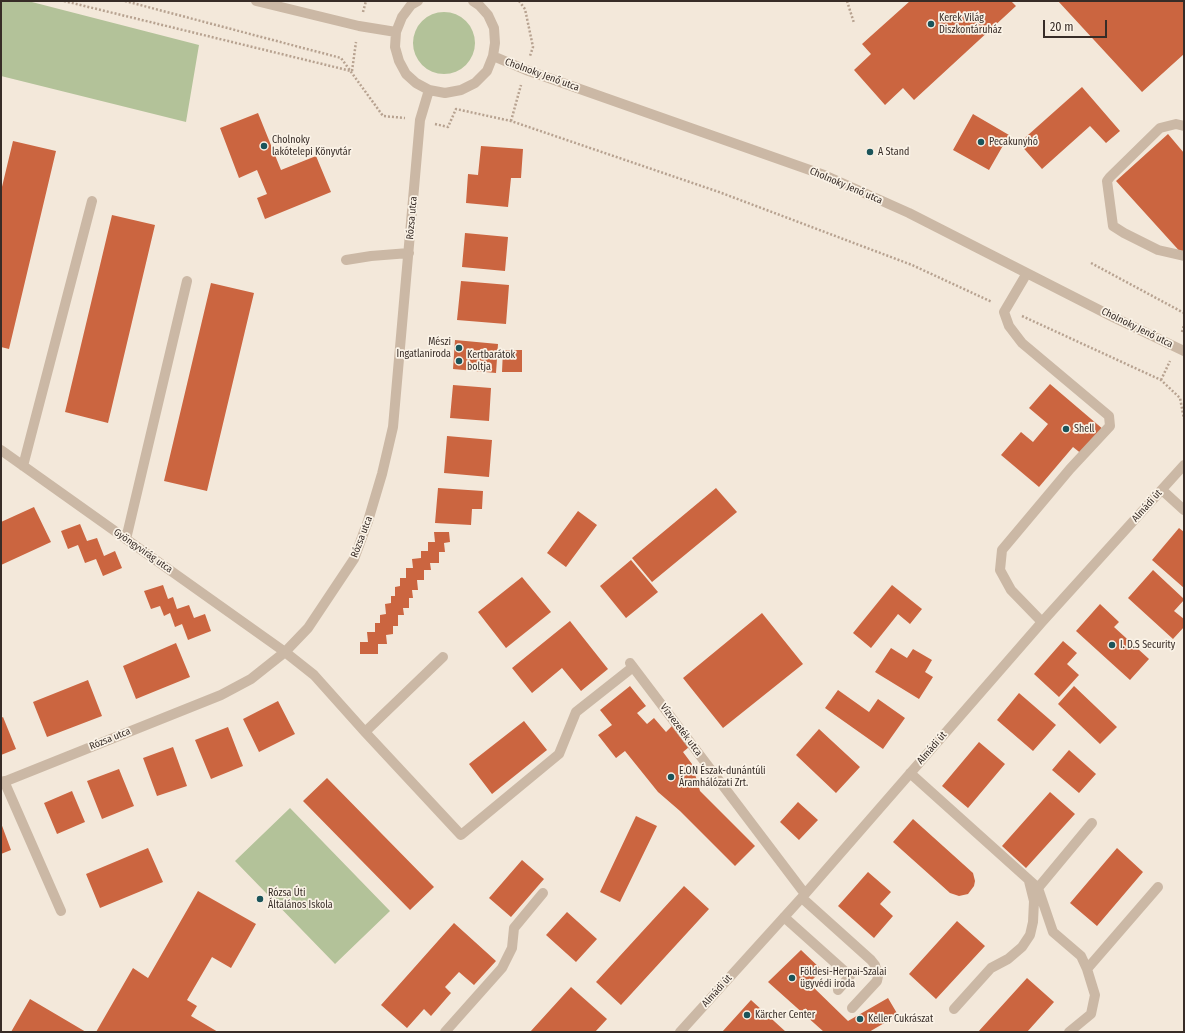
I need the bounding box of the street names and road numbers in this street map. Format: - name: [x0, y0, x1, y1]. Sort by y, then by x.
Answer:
- street label: Cholnoky Jenő utca: [503, 56, 581, 94]
- street label: Cholnoky Jenő utca: [808, 165, 884, 207]
- street label: Rózsa utca: [404, 196, 420, 240]
- street label: Cholnoky Jenő utca: [1099, 305, 1175, 351]
- street label: Almádi út: [1129, 487, 1165, 525]
- street label: Rózsa utca: [349, 515, 375, 559]
- street label: Gyöngyvirág utca: [111, 526, 175, 576]
- street label: Vízvezeték utca: [657, 702, 705, 758]
- street label: Rózsa utca: [88, 725, 132, 753]
- street label: Almádi út: [915, 729, 949, 767]
- street label: Almádi út: [699, 972, 735, 1010]

